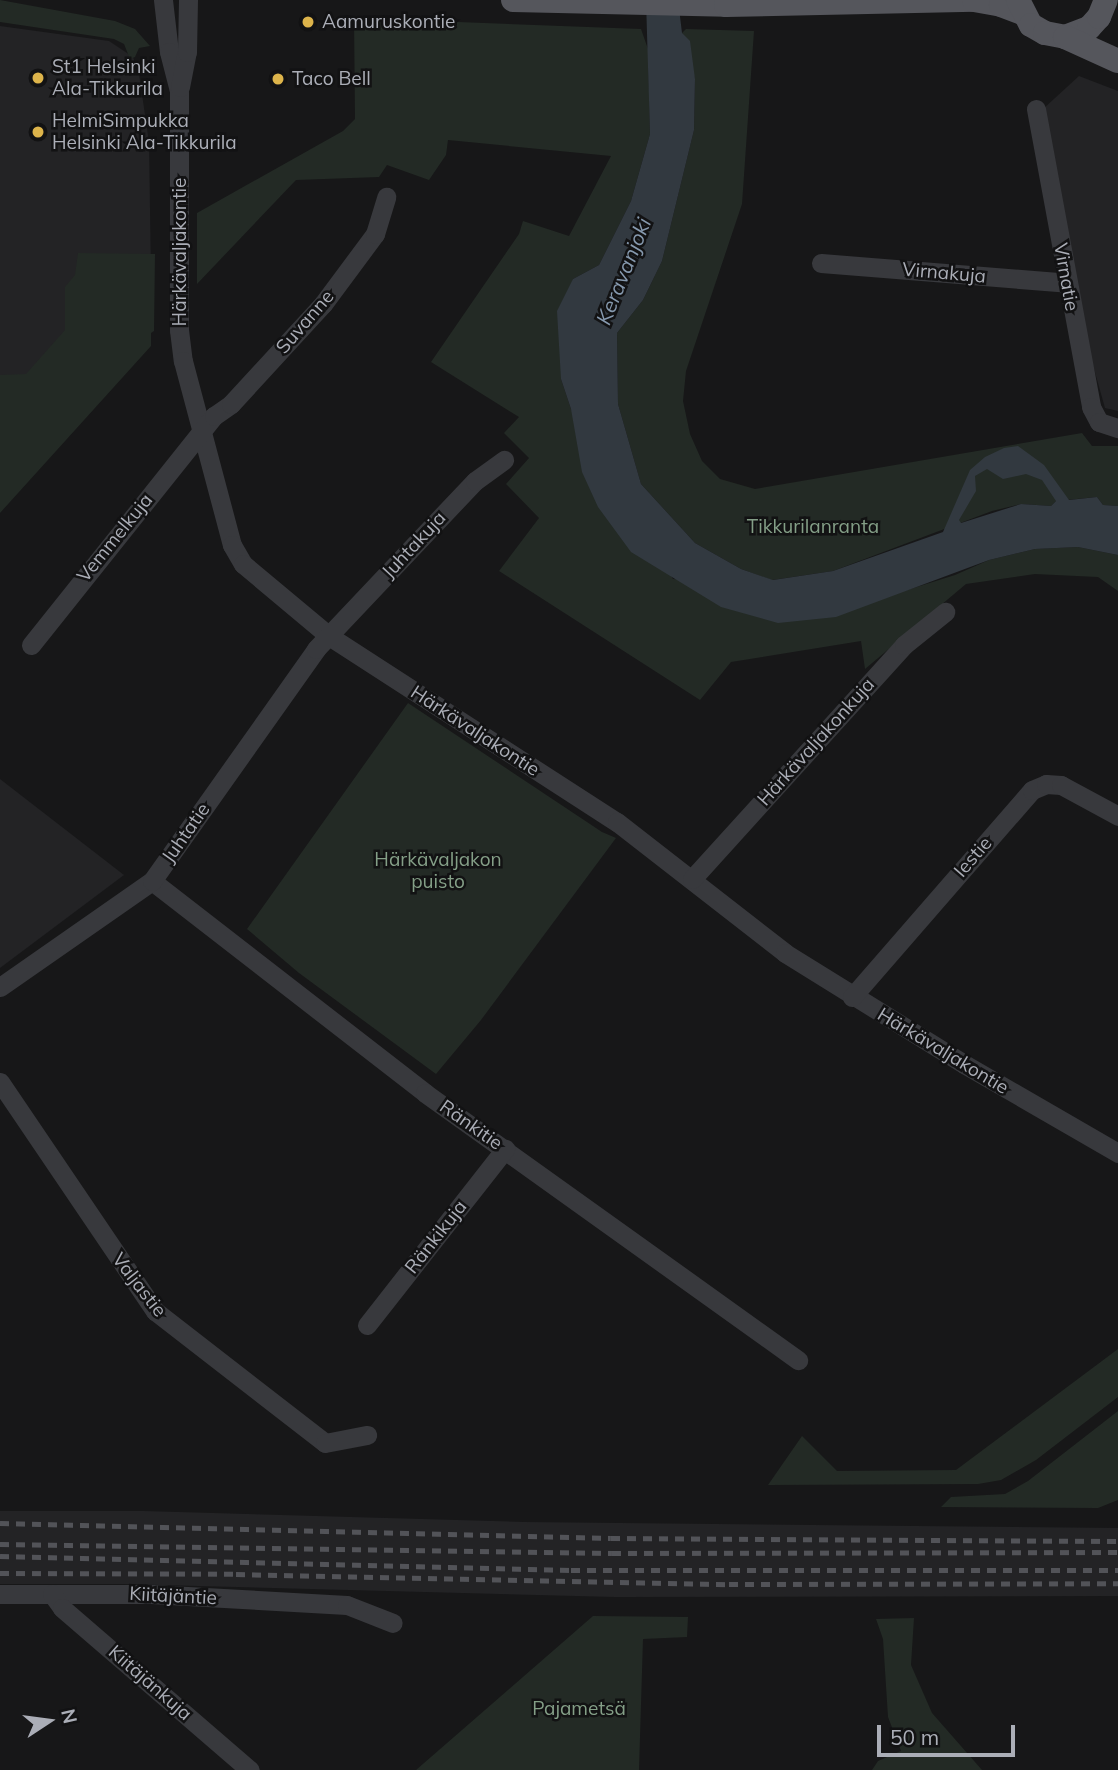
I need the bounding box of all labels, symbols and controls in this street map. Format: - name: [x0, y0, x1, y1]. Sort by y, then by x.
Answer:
- place label: Aamuruskontie: [322, 11, 455, 33]
- marker: Aamuruskontie: [300, 14, 316, 30]
- place label: St1 Helsinki Ala-Tikkurila: [52, 56, 163, 100]
- place label: Taco Bell: [292, 68, 371, 90]
- marker: St1 Helsinki Ala-Tikkurila: [30, 70, 46, 86]
- marker: Taco Bell: [270, 71, 286, 87]
- place label: HelmiSimpukka Helsinki Ala-Tikkurila: [52, 110, 237, 154]
- marker: HelmiSimpukka Helsinki Ala-Tikkurila: [30, 124, 46, 140]
- street label: Härkävaljakontie: [169, 178, 191, 326]
- water label: Keravanjoki: [590, 214, 656, 328]
- street label: Virnatie: [1049, 241, 1083, 313]
- street label: Virnakuja: [901, 258, 987, 288]
- street label: Suvanne: [271, 286, 339, 358]
- street label: Vemmelkuja: [72, 489, 158, 587]
- street label: Juhtakuja: [377, 507, 451, 583]
- park label: Tikkurilanranta: [747, 516, 879, 538]
- street label: Härkävaljakonkuja: [753, 673, 879, 811]
- street label: Härkävaljakontie: [406, 681, 544, 781]
- street label: Juhtatie: [157, 799, 215, 867]
- street label: Iestie: [949, 832, 997, 882]
- park label: Härkävaljakon puisto: [374, 849, 502, 893]
- street label: Härkävaljakontie: [873, 1003, 1013, 1099]
- street label: Ränkitie: [435, 1095, 507, 1155]
- street label: Ränkikuja: [400, 1196, 472, 1278]
- street label: Valjastie: [107, 1248, 171, 1322]
- street label: Kiitäjäntie: [129, 1582, 217, 1610]
- street label: Kiitäjänkuja: [104, 1641, 196, 1725]
- north arrow: [14, 1686, 84, 1756]
- park label: Pajametsä: [532, 1698, 626, 1720]
- text: N: [56, 1707, 83, 1726]
- scale bar: [880, 1710, 1018, 1754]
- text: 50 m: [890, 1724, 939, 1750]

